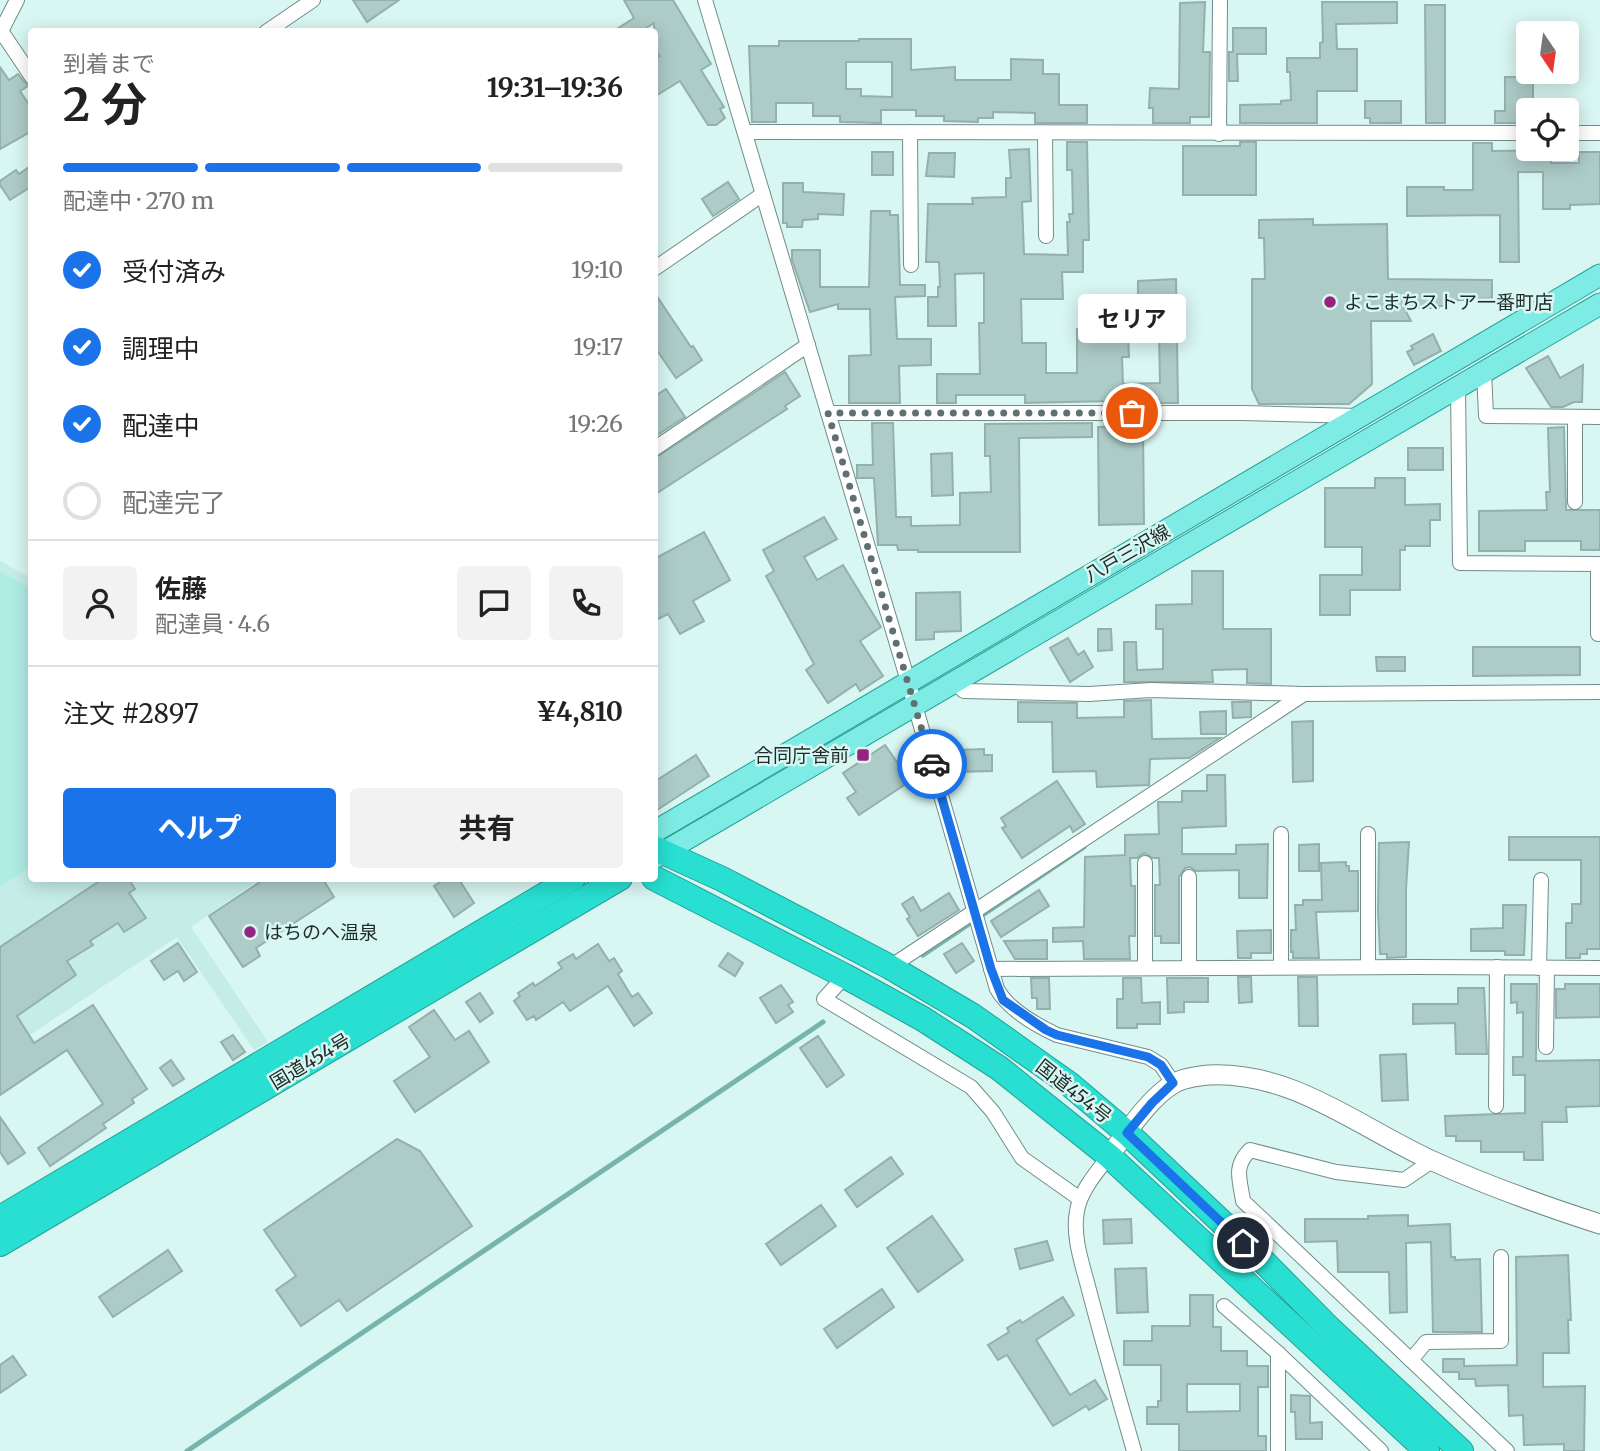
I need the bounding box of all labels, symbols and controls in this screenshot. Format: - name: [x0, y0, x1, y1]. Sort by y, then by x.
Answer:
- north arrow: [1516, 21, 1578, 84]
- map controls: [1516, 21, 1579, 161]
- text: 到着まで: [63, 49, 155, 78]
- text: 19:31–19:36: [487, 71, 623, 104]
- text: 2 分: [63, 76, 147, 134]
- button: locate: [1516, 98, 1579, 161]
- text: 配達中 · 270 m: [63, 186, 214, 215]
- icon: check: [63, 251, 101, 289]
- text: 受付済み: [122, 255, 226, 288]
- text: 19:10: [571, 255, 623, 284]
- place label: よこまちストア一番町店: [1344, 290, 1553, 314]
- callout: セリア: [1078, 294, 1186, 343]
- marker: よこまちストア一番町店: [1322, 294, 1338, 310]
- text: セリア: [1098, 304, 1167, 333]
- icon: check: [63, 328, 101, 366]
- text: 調理中: [122, 332, 200, 365]
- text: 19:17: [573, 332, 623, 361]
- pin: [1102, 383, 1162, 443]
- icon: bag: [1113, 394, 1151, 432]
- icon: check: [63, 405, 101, 443]
- text: 配達中: [122, 409, 200, 442]
- text: 19:26: [568, 409, 623, 438]
- text: 配達完了: [122, 486, 226, 519]
- street label: 八戸三沢線: [1080, 519, 1174, 587]
- button: person: [63, 566, 137, 640]
- button: chat: [457, 566, 531, 640]
- button: phone: [549, 566, 623, 640]
- text: 佐藤: [155, 572, 207, 605]
- text: 配達員 · 4.6: [155, 609, 270, 638]
- text: ¥4,810: [536, 695, 623, 728]
- text: 注文 #2897: [63, 697, 199, 730]
- courier: [897, 729, 967, 799]
- place label: 合同庁舎前: [754, 743, 849, 767]
- icon: car: [913, 745, 951, 783]
- marker: 合同庁舎前: [855, 747, 871, 763]
- button: ヘルプ: [63, 788, 336, 868]
- button: 共有: [350, 788, 623, 868]
- place label: はちのへ温泉: [264, 920, 378, 944]
- marker: はちのへ温泉: [242, 924, 258, 940]
- street label: 国道454号: [265, 1028, 355, 1094]
- street label: 国道454号: [1031, 1054, 1117, 1128]
- pin: [1213, 1213, 1273, 1273]
- icon: home: [1224, 1224, 1262, 1262]

